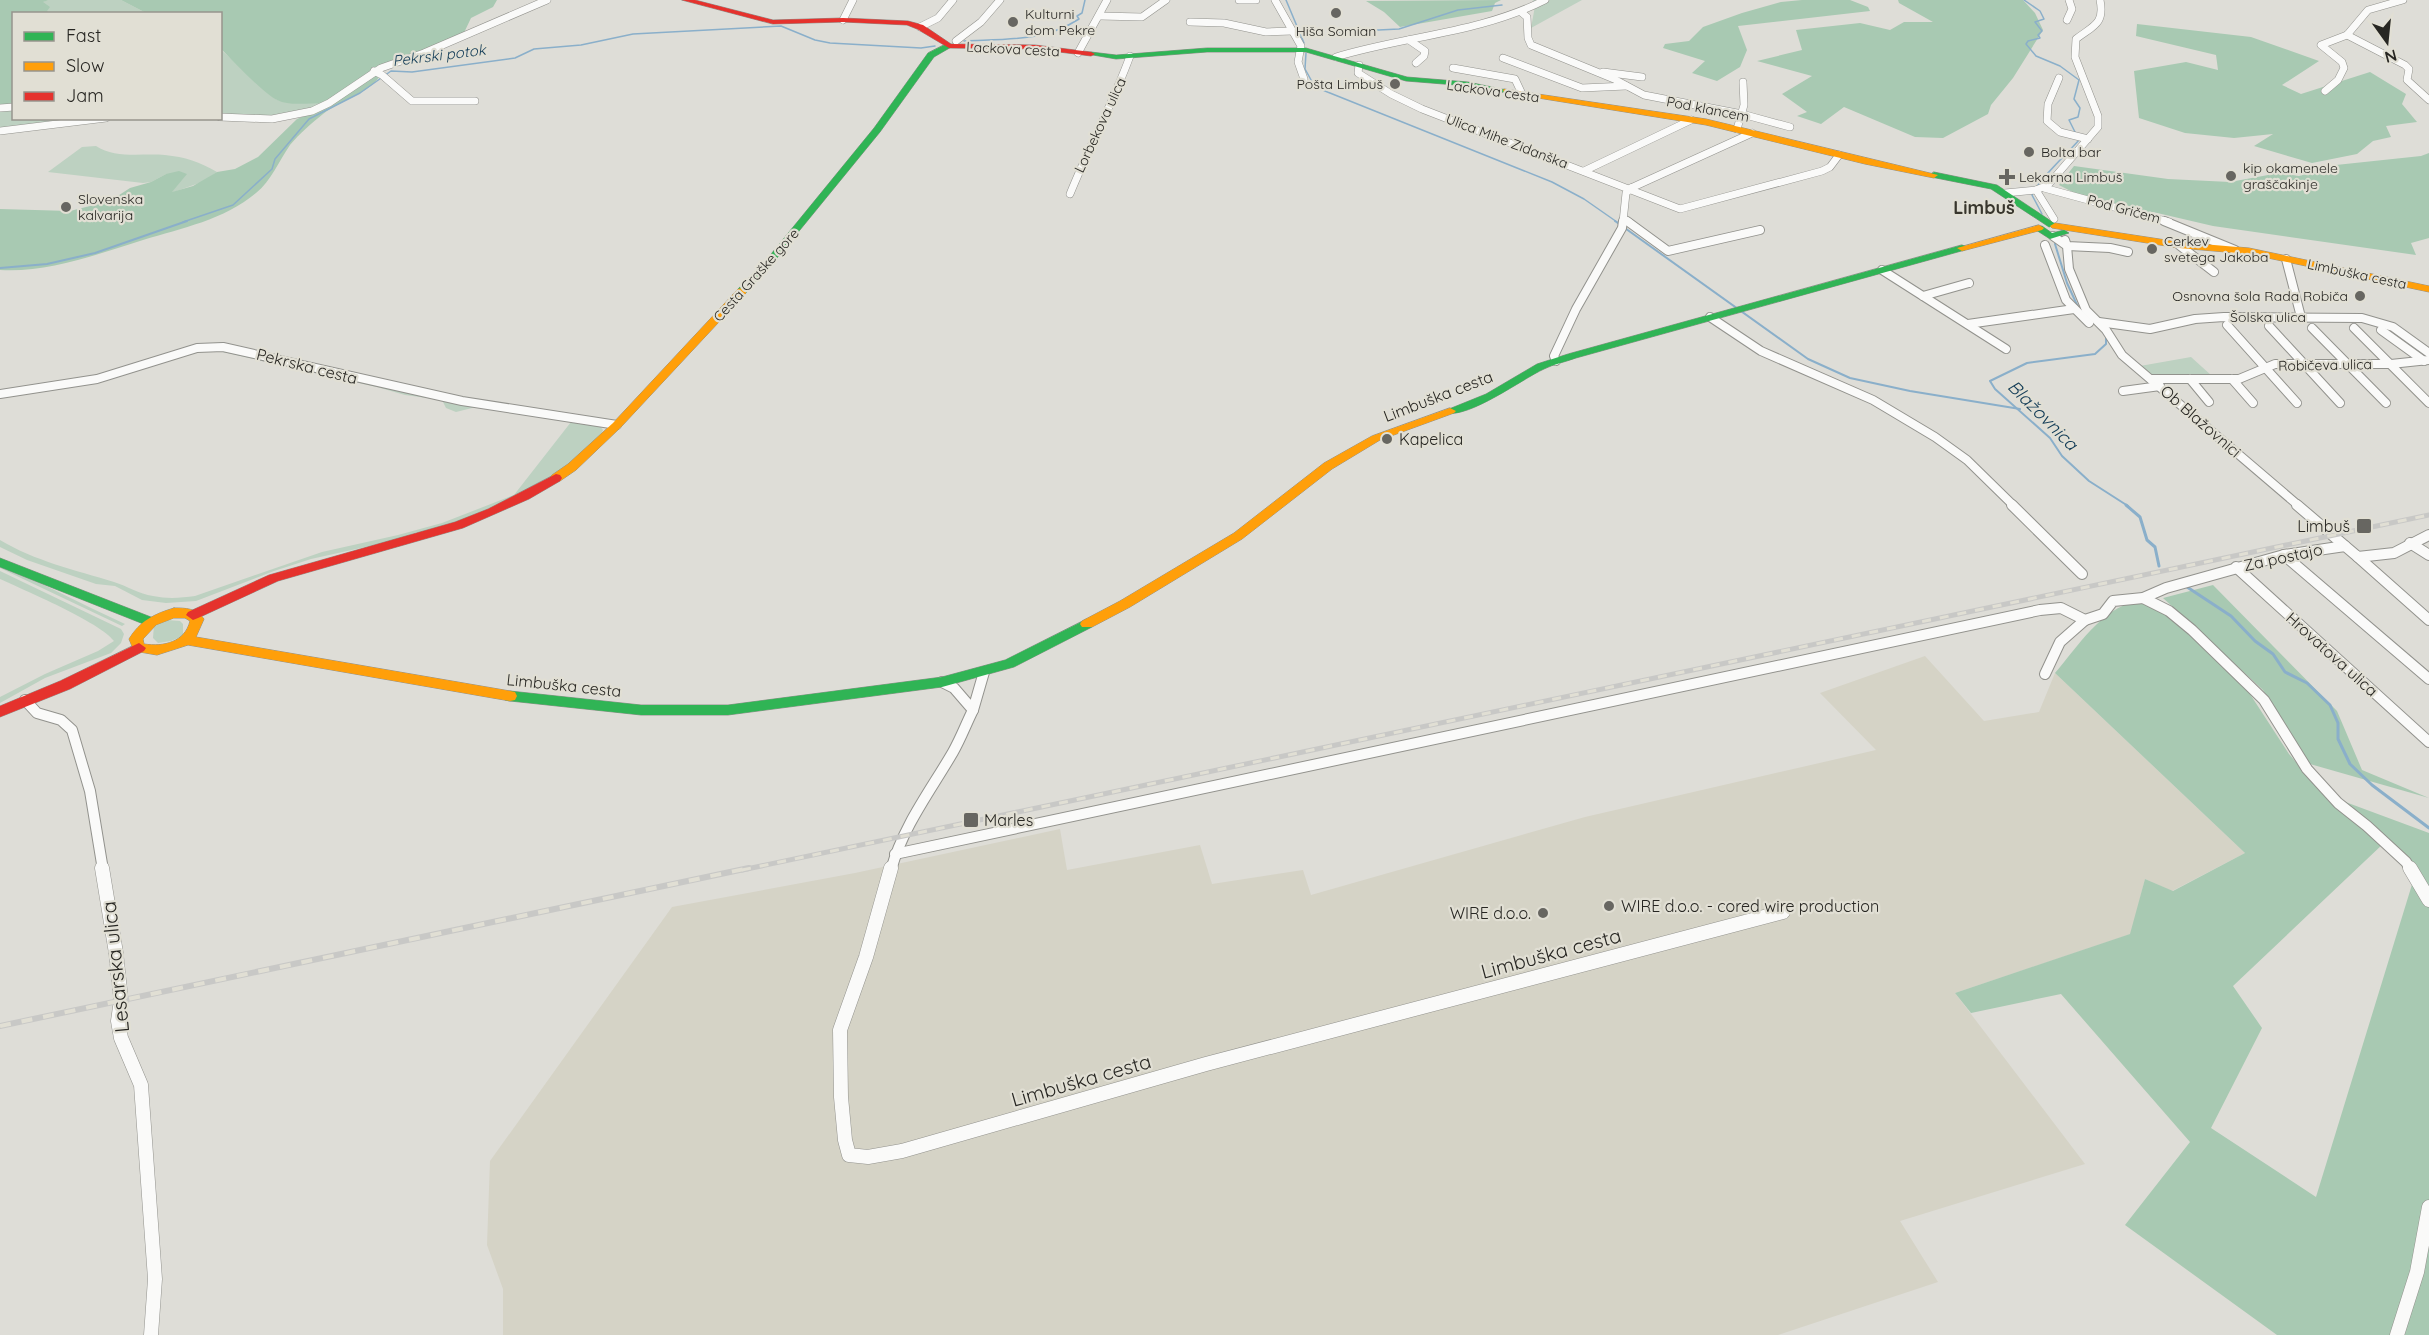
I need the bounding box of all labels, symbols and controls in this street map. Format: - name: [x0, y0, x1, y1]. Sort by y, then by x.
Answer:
- place label: Kulturni dom Pekre: [1025, 5, 1095, 39]
- marker: Hiša Somian: [1329, 6, 1343, 20]
- legend: [12, 12, 222, 120]
- north arrow: [2357, 12, 2417, 72]
- marker: Kulturni dom Pekre: [1006, 15, 1020, 29]
- place label: Hiša Somian: [1296, 22, 1376, 40]
- text: Fast: [66, 24, 101, 47]
- street label: Lackova cesta: [966, 38, 1060, 60]
- water label: Pekrski potok: [391, 40, 489, 70]
- text: N: [2383, 45, 2399, 68]
- text: Slow: [66, 54, 104, 77]
- street label: Lorbekova ulica: [1070, 75, 1130, 175]
- place label: Pošta Limbuš: [1296, 75, 1383, 93]
- street label: Lackova cesta: [1445, 76, 1541, 106]
- marker: Pošta Limbuš: [1388, 77, 1402, 91]
- text: Jam: [66, 84, 104, 107]
- street label: Pod klancem: [1665, 92, 1751, 126]
- street label: Ulica Mihe Zidanška: [1443, 109, 1571, 173]
- place label: Bolta bar: [2041, 143, 2102, 161]
- marker: Bolta bar: [2022, 145, 2036, 159]
- place label: kip okamenele graščakinje: [2243, 159, 2338, 193]
- place label: Lekarna Limbuš: [2019, 168, 2122, 186]
- marker: kip okamenele graščakinje: [2224, 169, 2238, 183]
- marker: Lekarna Limbuš: [2000, 170, 2014, 184]
- place label: Slovenska kalvarija: [78, 190, 143, 224]
- street label: Pod Gričem: [2085, 191, 2163, 227]
- district label: Limbuš: [1953, 196, 2015, 219]
- marker: Slovenska kalvarija: [59, 200, 73, 214]
- street label: Cesta Graške gore: [709, 225, 803, 325]
- place label: Cerkev svetega Jakoba: [2164, 232, 2268, 266]
- marker: Cerkev svetega Jakoba: [2145, 242, 2159, 256]
- street label: Limbuška cesta: [2306, 255, 2408, 293]
- place label: Osnovna šola Rada Robiča: [2172, 287, 2348, 305]
- marker: Osnovna šola Rada Robiča: [2353, 289, 2367, 303]
- street label: Šolska ulica: [2230, 308, 2306, 326]
- street label: Pekrska cesta: [255, 344, 359, 388]
- street label: Robičeva ulica: [2278, 355, 2372, 375]
- street label: Limbuška cesta: [1381, 366, 1495, 426]
- water label: Blažovnica: [2003, 375, 2084, 456]
- street label: Ob Blažovnici: [2157, 381, 2245, 461]
- place label: Kapelica: [1399, 429, 1463, 449]
- marker: Kapelica: [1380, 432, 1394, 446]
- place label: Limbuš: [2297, 516, 2350, 536]
- marker: Limbuš: [2355, 517, 2373, 535]
- street label: Za postajo: [2242, 539, 2324, 575]
- street label: Hrovatova ulica: [2282, 608, 2382, 700]
- street label: Limbuška cesta: [506, 669, 622, 701]
- place label: Marles: [984, 810, 1033, 830]
- marker: Marles: [962, 811, 980, 829]
- place label: WIRE d.o.o. - cored wire production: [1621, 896, 1879, 916]
- marker: WIRE d.o.o. - cored wire production: [1602, 899, 1616, 913]
- street label: Lesarska ulica: [96, 900, 134, 1034]
- place label: WIRE d.o.o.: [1450, 903, 1531, 923]
- marker: WIRE d.o.o.: [1536, 906, 1550, 920]
- street label: Limbuška cesta: [1478, 922, 1624, 984]
- street label: Limbuška cesta: [1008, 1048, 1154, 1112]

